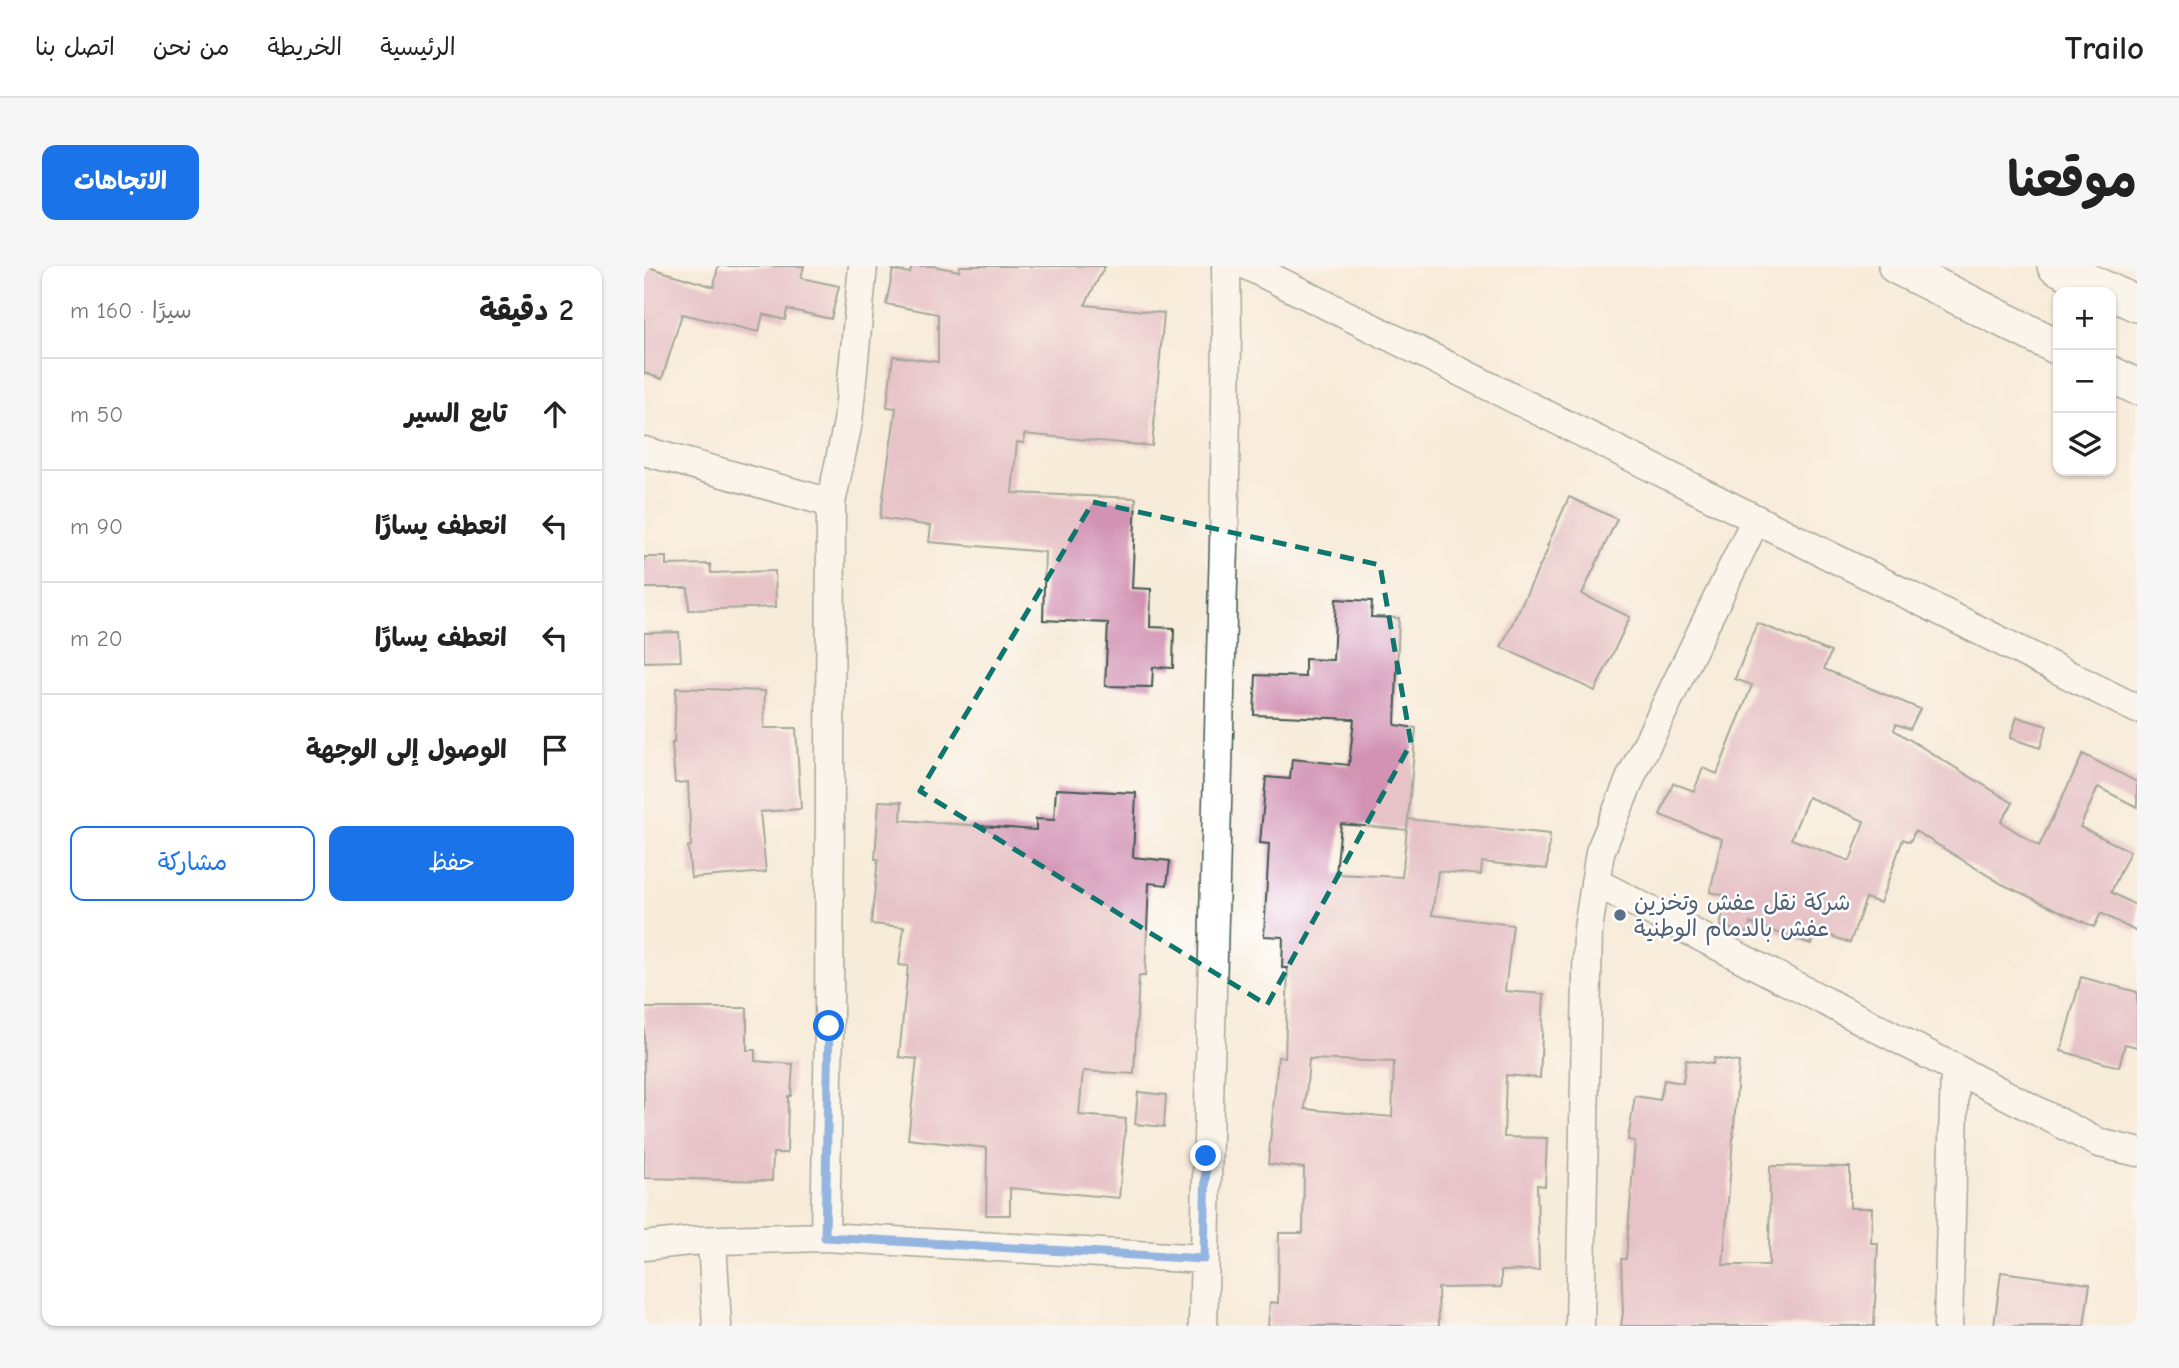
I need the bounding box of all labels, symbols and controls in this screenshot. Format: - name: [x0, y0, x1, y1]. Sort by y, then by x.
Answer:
- text: Trailo: [2065, 29, 2144, 67]
- text: اتصل بنا: [35, 33, 115, 61]
- text: من نحن: [153, 33, 229, 61]
- text: الخريطة: [267, 33, 342, 61]
- text: الرئيسية: [380, 33, 456, 61]
- button: الاتجاهات: [42, 145, 199, 220]
- text: موقعنا: [2007, 152, 2137, 208]
- map controls: [2053, 287, 2116, 476]
- button: +: [2053, 287, 2116, 350]
- text: 2 دقيقة: [479, 293, 574, 328]
- text: سيرًا · 160 m: [70, 297, 192, 324]
- button: −: [2053, 350, 2116, 413]
- icon: ahead: [536, 395, 574, 433]
- text: تابع السير: [405, 399, 507, 429]
- text: 50 m: [70, 401, 123, 428]
- button: layers: [2053, 413, 2116, 476]
- icon: left: [536, 507, 574, 545]
- text: انعطف يسارًا: [375, 511, 507, 541]
- text: 90 m: [70, 513, 123, 540]
- icon: left: [536, 619, 574, 657]
- text: انعطف يسارًا: [375, 623, 507, 653]
- text: 20 m: [70, 625, 123, 652]
- icon: arrive: [536, 731, 574, 769]
- text: الوصول إلى الوجهة: [306, 735, 507, 765]
- button: مشاركة: [70, 826, 315, 901]
- button: حفظ: [329, 826, 574, 901]
- place label: شركة نقل عفش وتخزين عفش بالدمام الوطنية: [1634, 889, 1851, 946]
- marker: شركة نقل عفش وتخزين عفش بالدمام الوطنية: [1612, 907, 1628, 923]
- route start: [813, 1010, 844, 1041]
- route end: [1190, 1140, 1221, 1171]

